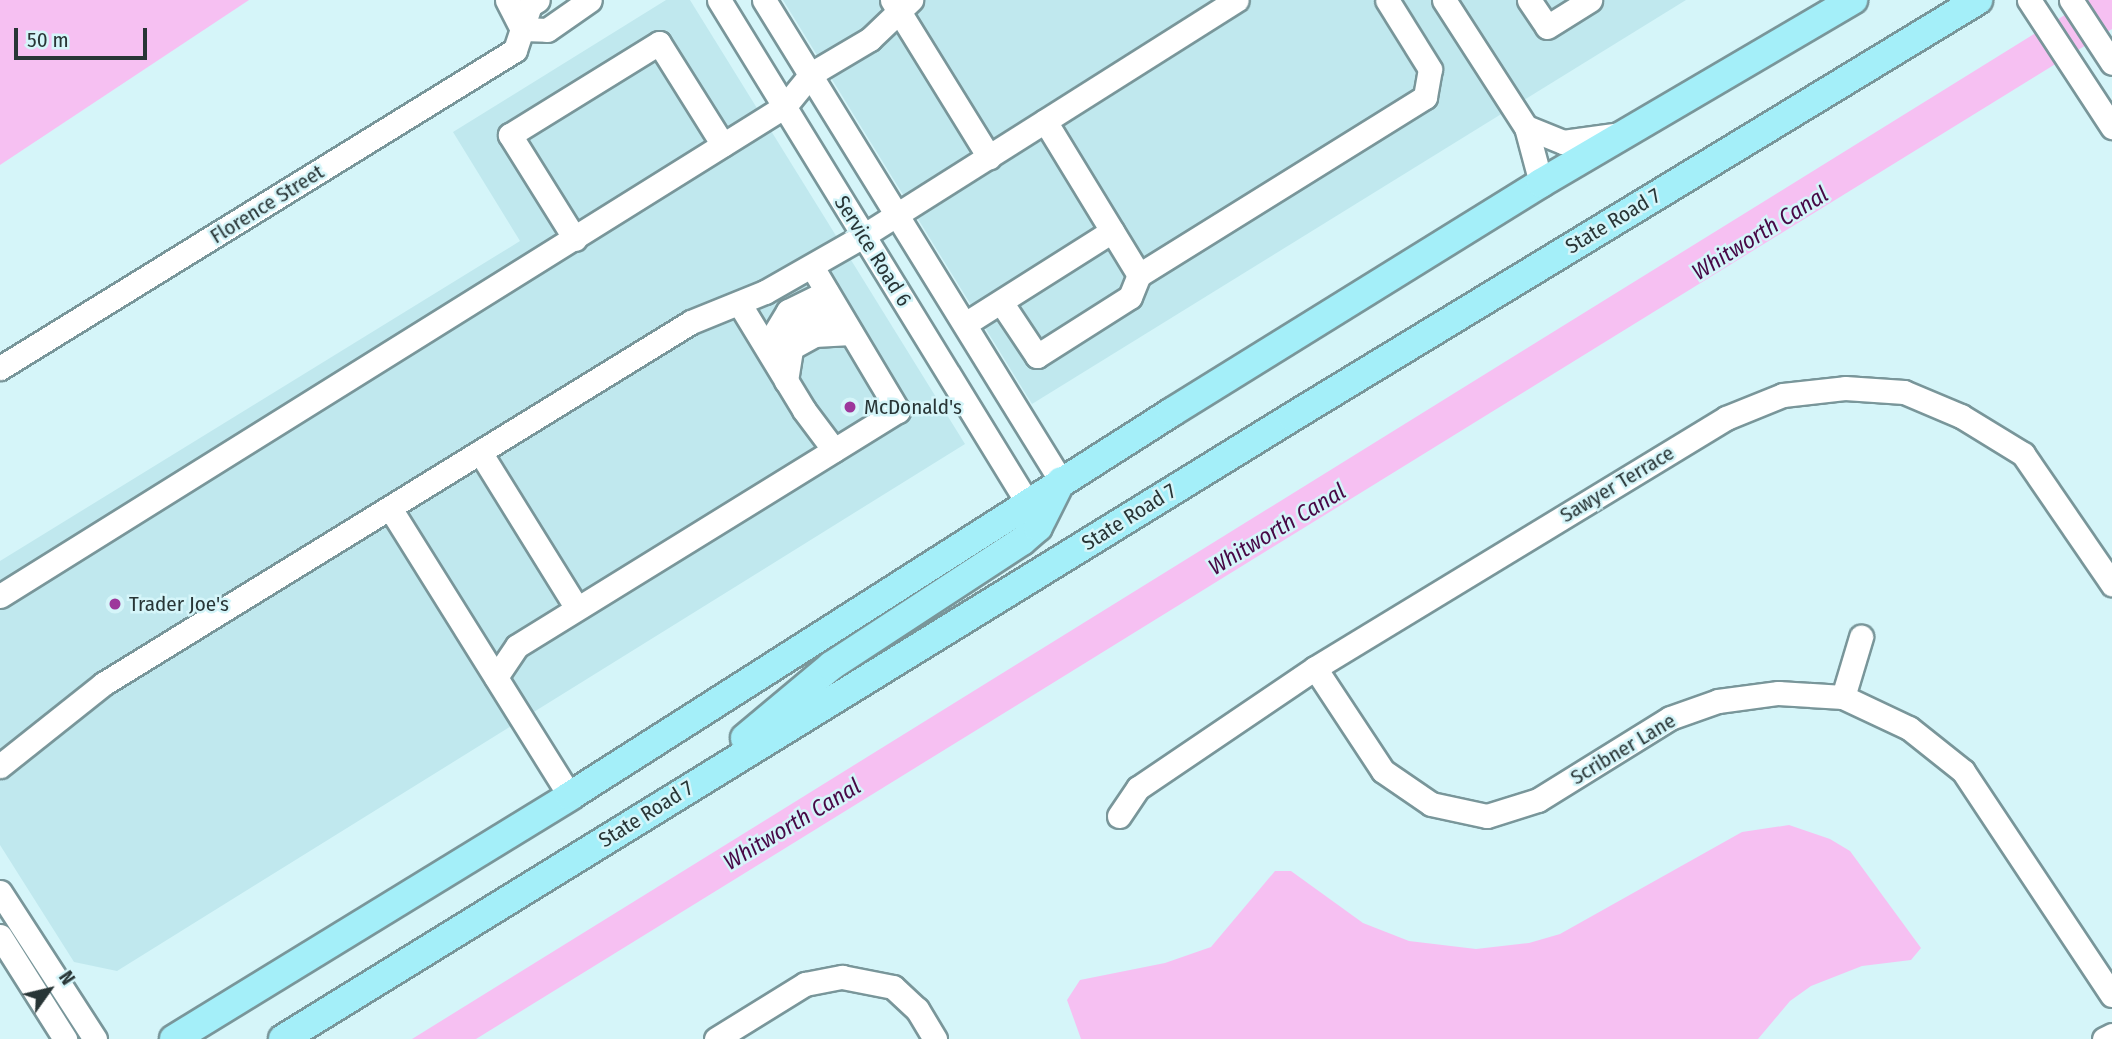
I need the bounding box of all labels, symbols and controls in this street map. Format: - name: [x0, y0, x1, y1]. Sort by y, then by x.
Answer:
- scale bar: [18, 14, 150, 58]
- text: 50 m: [27, 27, 69, 53]
- street label: Florence Street: [206, 159, 328, 249]
- water label: Whitworth Canal: [1687, 180, 1833, 286]
- street label: State Road 7: [1561, 183, 1665, 259]
- street label: Service Road 6: [829, 191, 917, 311]
- place label: McDonald's: [864, 394, 962, 420]
- marker: McDonald's: [842, 399, 858, 415]
- street label: Sawyer Terrace: [1555, 440, 1679, 528]
- water label: Whitworth Canal: [1203, 477, 1351, 581]
- street label: State Road 7: [1077, 478, 1181, 556]
- place label: Trader Joe's: [129, 591, 229, 617]
- marker: Trader Joe's: [107, 596, 123, 612]
- street label: Scribner Lane: [1566, 708, 1680, 790]
- water label: Whitworth Canal: [718, 772, 866, 876]
- street label: State Road 7: [594, 775, 698, 853]
- north arrow: [14, 955, 84, 1025]
- text: N: [54, 967, 80, 989]

